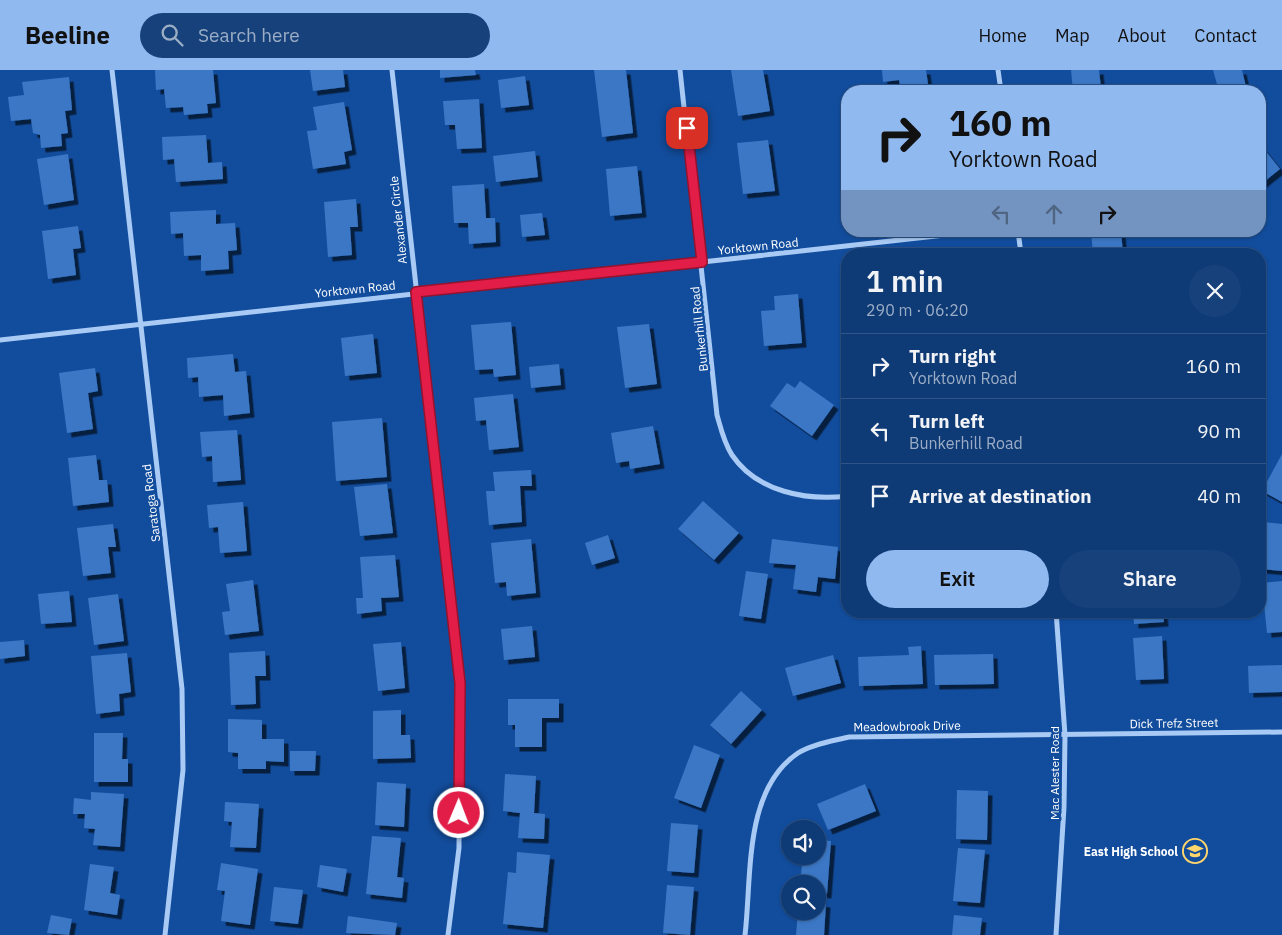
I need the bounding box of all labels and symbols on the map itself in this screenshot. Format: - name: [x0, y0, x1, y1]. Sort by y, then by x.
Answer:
- pin: [666, 107, 708, 149]
- street label: Alexander Circle: [386, 175, 410, 265]
- street label: Yorktown Road: [717, 234, 799, 258]
- street label: Yorktown Road: [314, 277, 396, 301]
- street label: Bunkerhill Road: [687, 286, 711, 372]
- street label: Saratoga Road: [139, 463, 163, 543]
- street label: Dick Trefz Street: [1130, 715, 1218, 731]
- street label: Meadowbrook Drive: [853, 718, 961, 734]
- street label: Mac Alester Road: [1047, 726, 1062, 820]
- position arrow: [432, 786, 484, 838]
- school or university icon: East High School: [1182, 838, 1208, 864]
- place label: East High School: [1084, 844, 1178, 859]

